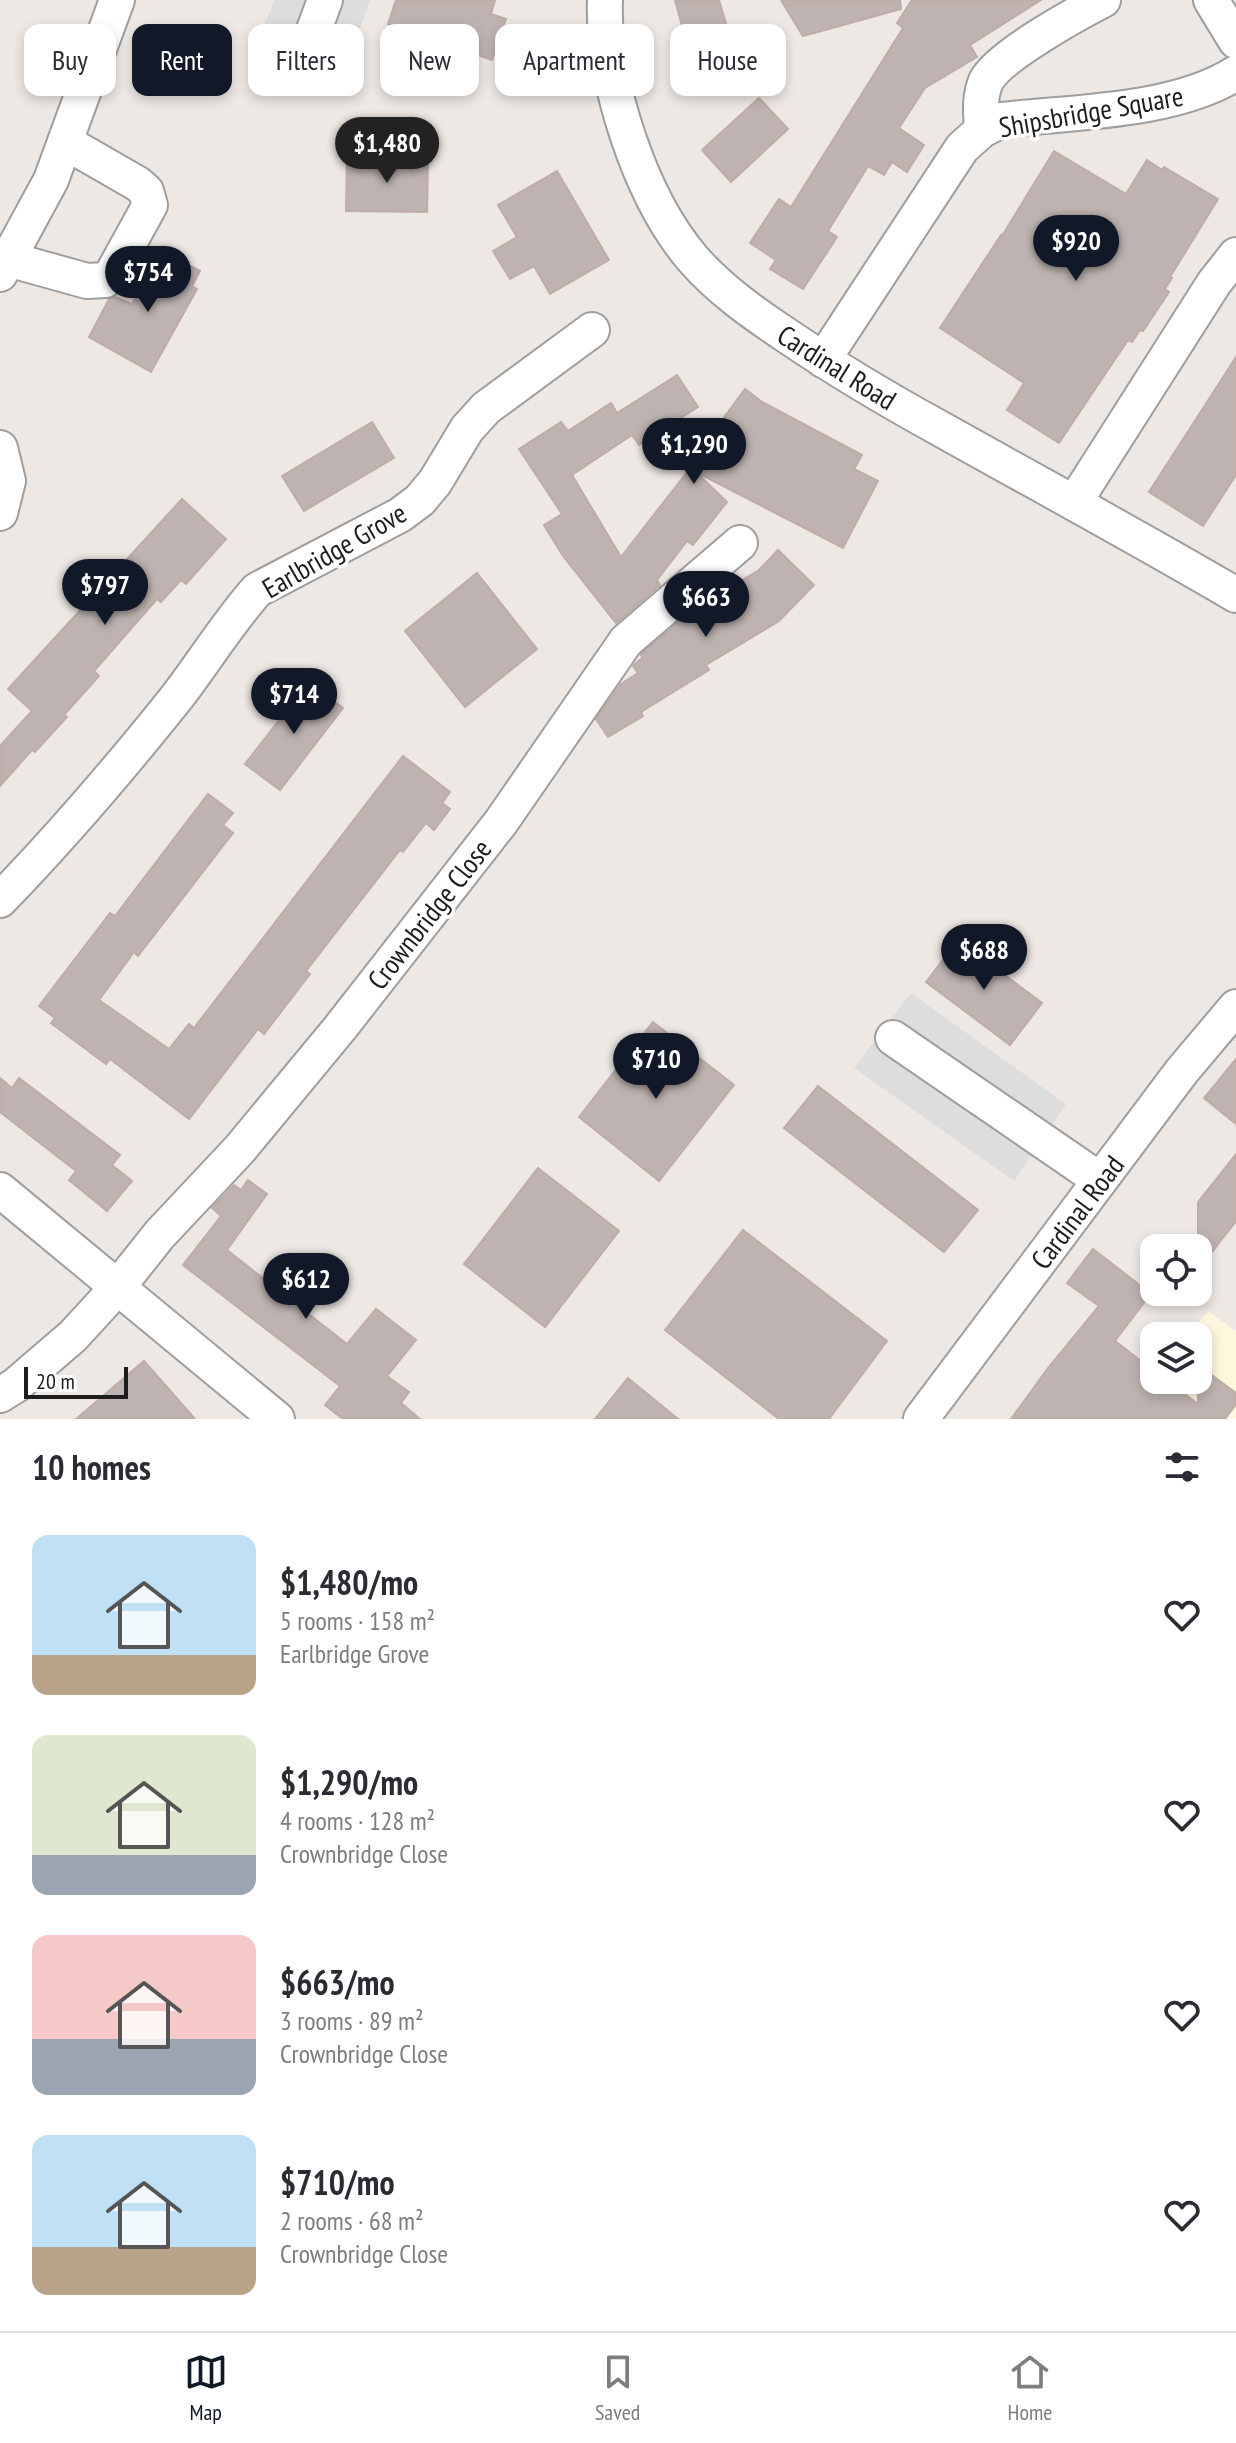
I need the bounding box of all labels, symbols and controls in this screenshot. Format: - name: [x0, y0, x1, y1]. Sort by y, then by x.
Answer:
- chip: Buy: [24, 24, 116, 96]
- chip: Rent: [132, 24, 232, 96]
- chip: Filters: [248, 24, 364, 96]
- chip: New: [380, 24, 479, 96]
- chip: Apartment: [495, 24, 654, 96]
- chip: House: [670, 24, 786, 96]
- street label: Shipsbridge Square: [996, 77, 1186, 145]
- pin: $1,480: [322, 117, 452, 185]
- text: $1,480: [353, 126, 421, 159]
- pin: $920: [1029, 215, 1123, 283]
- text: $920: [1051, 224, 1101, 257]
- pin: $754: [101, 246, 195, 314]
- text: $754: [123, 255, 173, 288]
- street label: Cardinal Road: [771, 316, 903, 418]
- pin: $1,290: [629, 418, 759, 486]
- text: $1,290: [660, 427, 728, 460]
- street label: Earlbridge Grove: [255, 494, 413, 606]
- pin: $797: [58, 559, 152, 627]
- text: $797: [80, 568, 130, 601]
- pin: $663: [659, 571, 753, 639]
- text: $663: [681, 580, 731, 613]
- pin: $714: [247, 668, 341, 736]
- text: $714: [269, 677, 319, 710]
- street label: Crownbridge Close: [359, 831, 499, 997]
- pin: $688: [937, 924, 1031, 992]
- text: $688: [959, 933, 1009, 966]
- pin: $710: [609, 1033, 703, 1101]
- text: $710: [631, 1042, 681, 1075]
- street label: Cardinal Road: [1022, 1148, 1132, 1276]
- map controls: [1140, 1234, 1212, 1394]
- button: locate: [1140, 1234, 1212, 1306]
- pin: $612: [259, 1253, 353, 1321]
- text: $612: [281, 1262, 331, 1295]
- button: layers: [1140, 1322, 1212, 1394]
- scale bar: [24, 1363, 128, 1399]
- text: 20 m: [36, 1367, 75, 1395]
- text: 10 homes: [32, 1445, 151, 1489]
- icon: filters: [1160, 1445, 1204, 1489]
- text: $1,480/mo: [280, 1560, 418, 1604]
- icon: home: [96, 1567, 192, 1663]
- icon: heart: [1160, 1593, 1204, 1637]
- text: 5 rooms · 158 m²: [280, 1604, 435, 1637]
- text: Earlbridge Grove: [280, 1637, 429, 1670]
- text: $1,290/mo: [280, 1760, 418, 1804]
- icon: home: [96, 1767, 192, 1863]
- icon: heart: [1160, 1793, 1204, 1837]
- text: 4 rooms · 128 m²: [280, 1804, 435, 1837]
- text: Crownbridge Close: [280, 1837, 448, 1870]
- text: $663/mo: [280, 1960, 395, 2004]
- icon: home: [96, 1967, 192, 2063]
- icon: heart: [1160, 1993, 1204, 2037]
- text: 3 rooms · 89 m²: [280, 2004, 424, 2037]
- text: Crownbridge Close: [280, 2037, 448, 2070]
- text: $710/mo: [280, 2160, 395, 2204]
- icon: home: [96, 2167, 192, 2263]
- icon: heart: [1160, 2193, 1204, 2237]
- text: 2 rooms · 68 m²: [280, 2204, 424, 2237]
- text: Crownbridge Close: [280, 2237, 448, 2270]
- tab: Map: [184, 2350, 228, 2426]
- tab: Saved: [595, 2350, 640, 2426]
- tab: Home: [1008, 2350, 1052, 2426]

